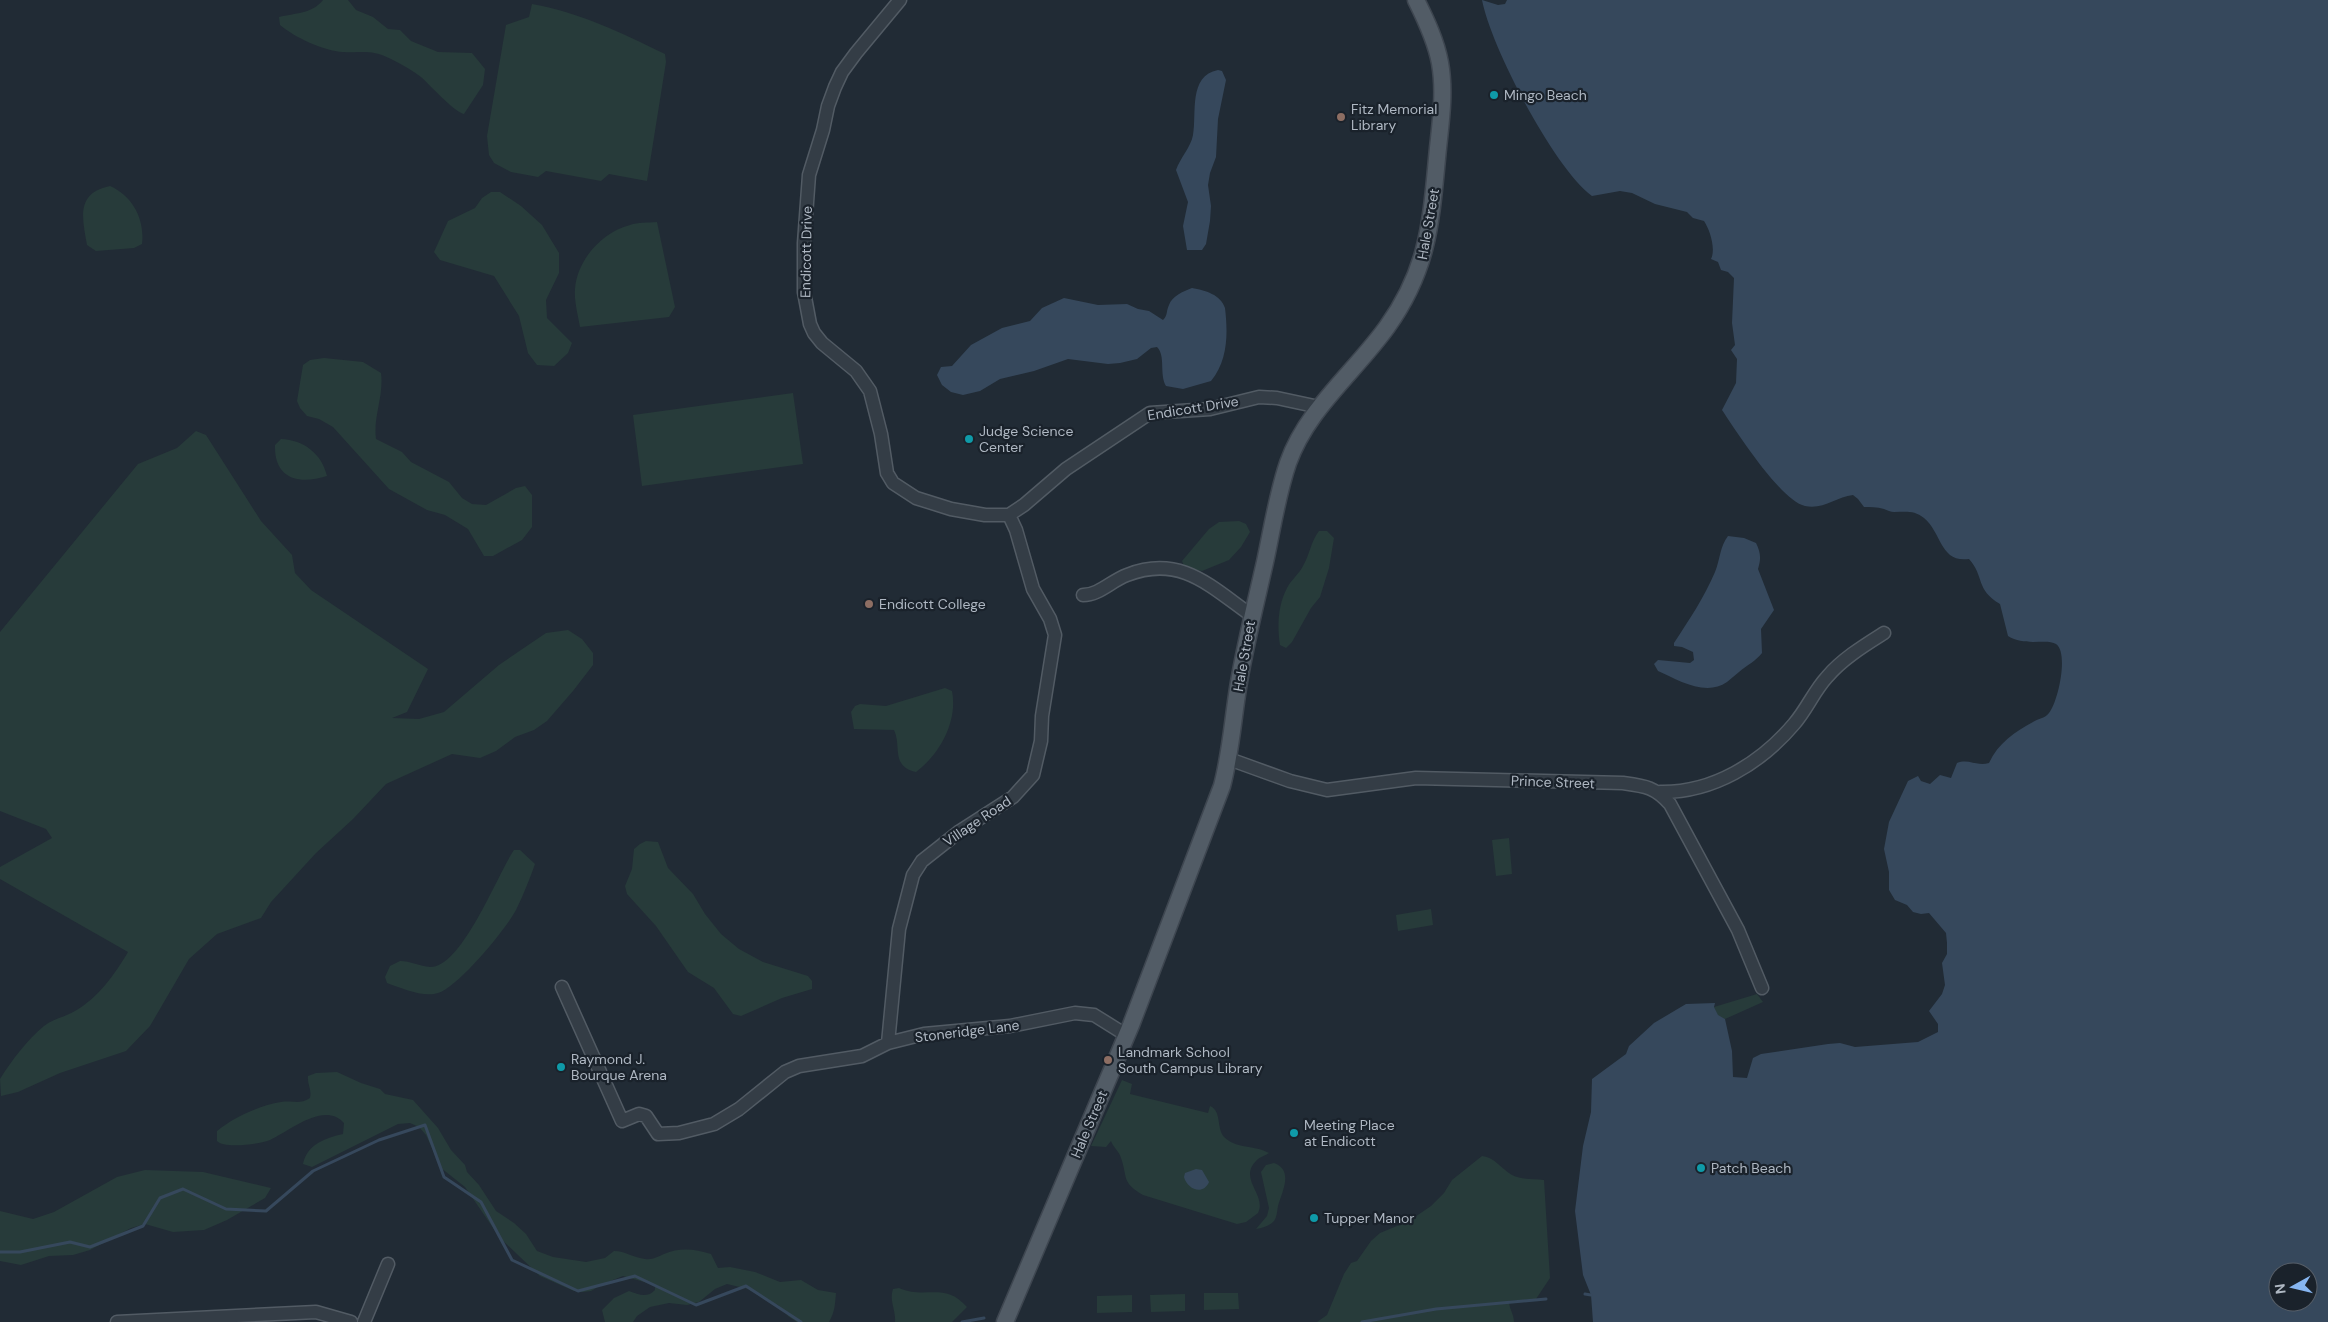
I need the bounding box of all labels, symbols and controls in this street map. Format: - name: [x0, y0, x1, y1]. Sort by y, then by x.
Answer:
- place label: Mingo Beach: [1504, 86, 1587, 104]
- marker: Mingo Beach: [1488, 89, 1500, 101]
- place label: Fitz Memorial Library: [1351, 100, 1437, 134]
- marker: Fitz Memorial Library: [1335, 111, 1347, 123]
- street label: Hale Street: [1413, 187, 1443, 261]
- street label: Endicott Drive: [796, 206, 816, 298]
- street label: Endicott Drive: [1146, 392, 1240, 424]
- place label: Judge Science Center: [979, 422, 1074, 456]
- marker: Judge Science Center: [963, 433, 975, 445]
- place label: Endicott College: [879, 595, 986, 613]
- marker: Endicott College: [863, 598, 875, 610]
- street label: Hale Street: [1229, 619, 1259, 693]
- street label: Prince Street: [1511, 772, 1595, 792]
- street label: Village Road: [939, 792, 1015, 850]
- street label: Stoneridge Lane: [914, 1016, 1020, 1046]
- place label: Landmark School South Campus Library: [1118, 1043, 1263, 1077]
- place label: Raymond J. Bourque Arena: [571, 1050, 667, 1084]
- marker: Landmark School South Campus Library: [1102, 1054, 1114, 1066]
- marker: Raymond J. Bourque Arena: [555, 1061, 567, 1073]
- street label: Hale Street: [1067, 1088, 1111, 1160]
- place label: Meeting Place at Endicott: [1304, 1116, 1395, 1150]
- marker: Meeting Place at Endicott: [1288, 1127, 1300, 1139]
- place label: Patch Beach: [1711, 1159, 1791, 1177]
- marker: Patch Beach: [1695, 1162, 1707, 1174]
- place label: Tupper Manor: [1324, 1209, 1414, 1227]
- marker: Tupper Manor: [1308, 1212, 1320, 1224]
- north arrow: [2268, 1262, 2318, 1312]
- text: N: [2271, 1282, 2290, 1295]

